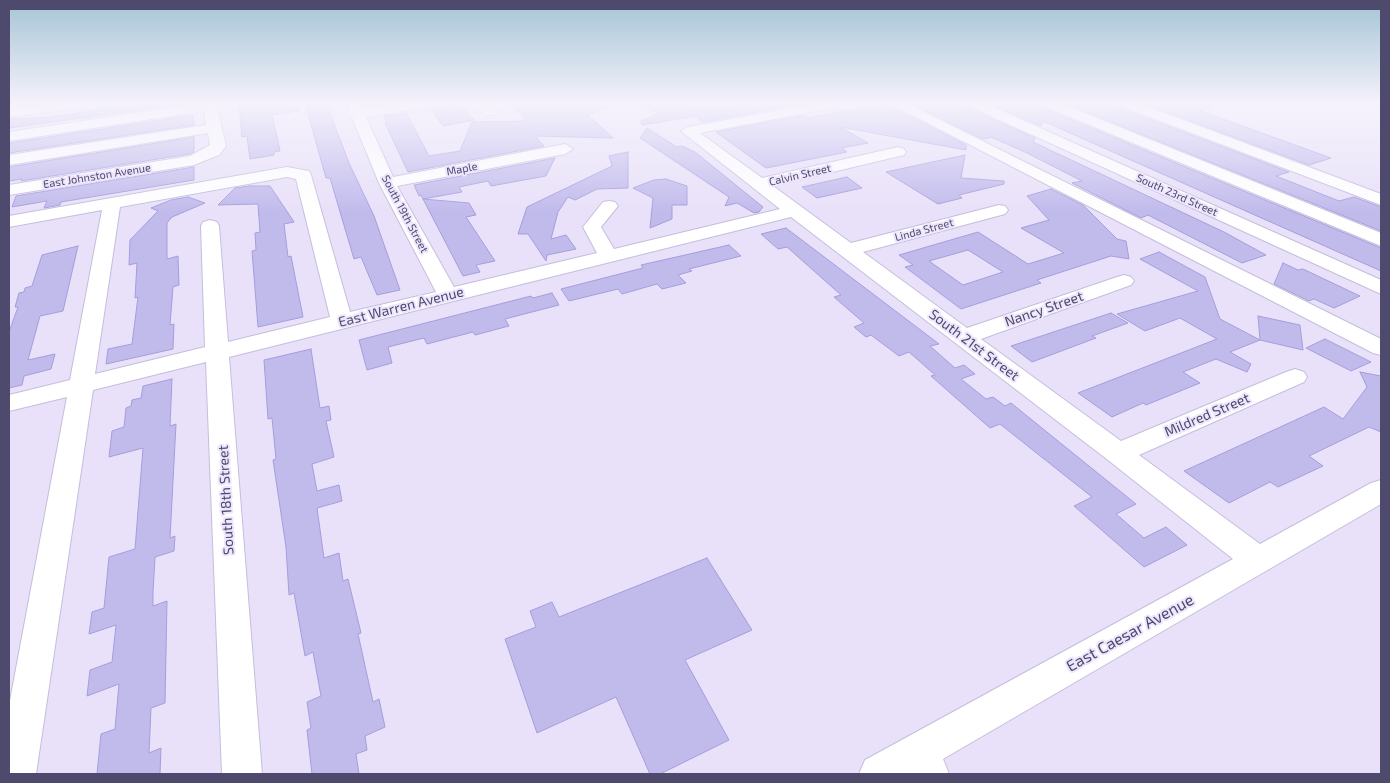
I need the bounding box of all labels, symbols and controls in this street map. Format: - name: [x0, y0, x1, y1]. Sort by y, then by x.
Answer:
- street label: Maple: [445, 160, 479, 178]
- street label: East Johnston Avenue: [42, 161, 152, 191]
- street label: Calvin Street: [768, 161, 832, 189]
- street label: South 23rd Street: [1134, 171, 1220, 219]
- street label: South 19th Street: [379, 173, 431, 255]
- street label: Linda Street: [893, 216, 955, 244]
- street label: East Warren Avenue: [337, 283, 465, 331]
- street label: Nancy Street: [1003, 288, 1085, 330]
- street label: South 21st Street: [926, 306, 1022, 384]
- street label: Mildred Street: [1162, 390, 1252, 440]
- street label: South 18th Street: [215, 445, 237, 555]
- street label: East Caesar Avenue: [1063, 590, 1197, 676]

